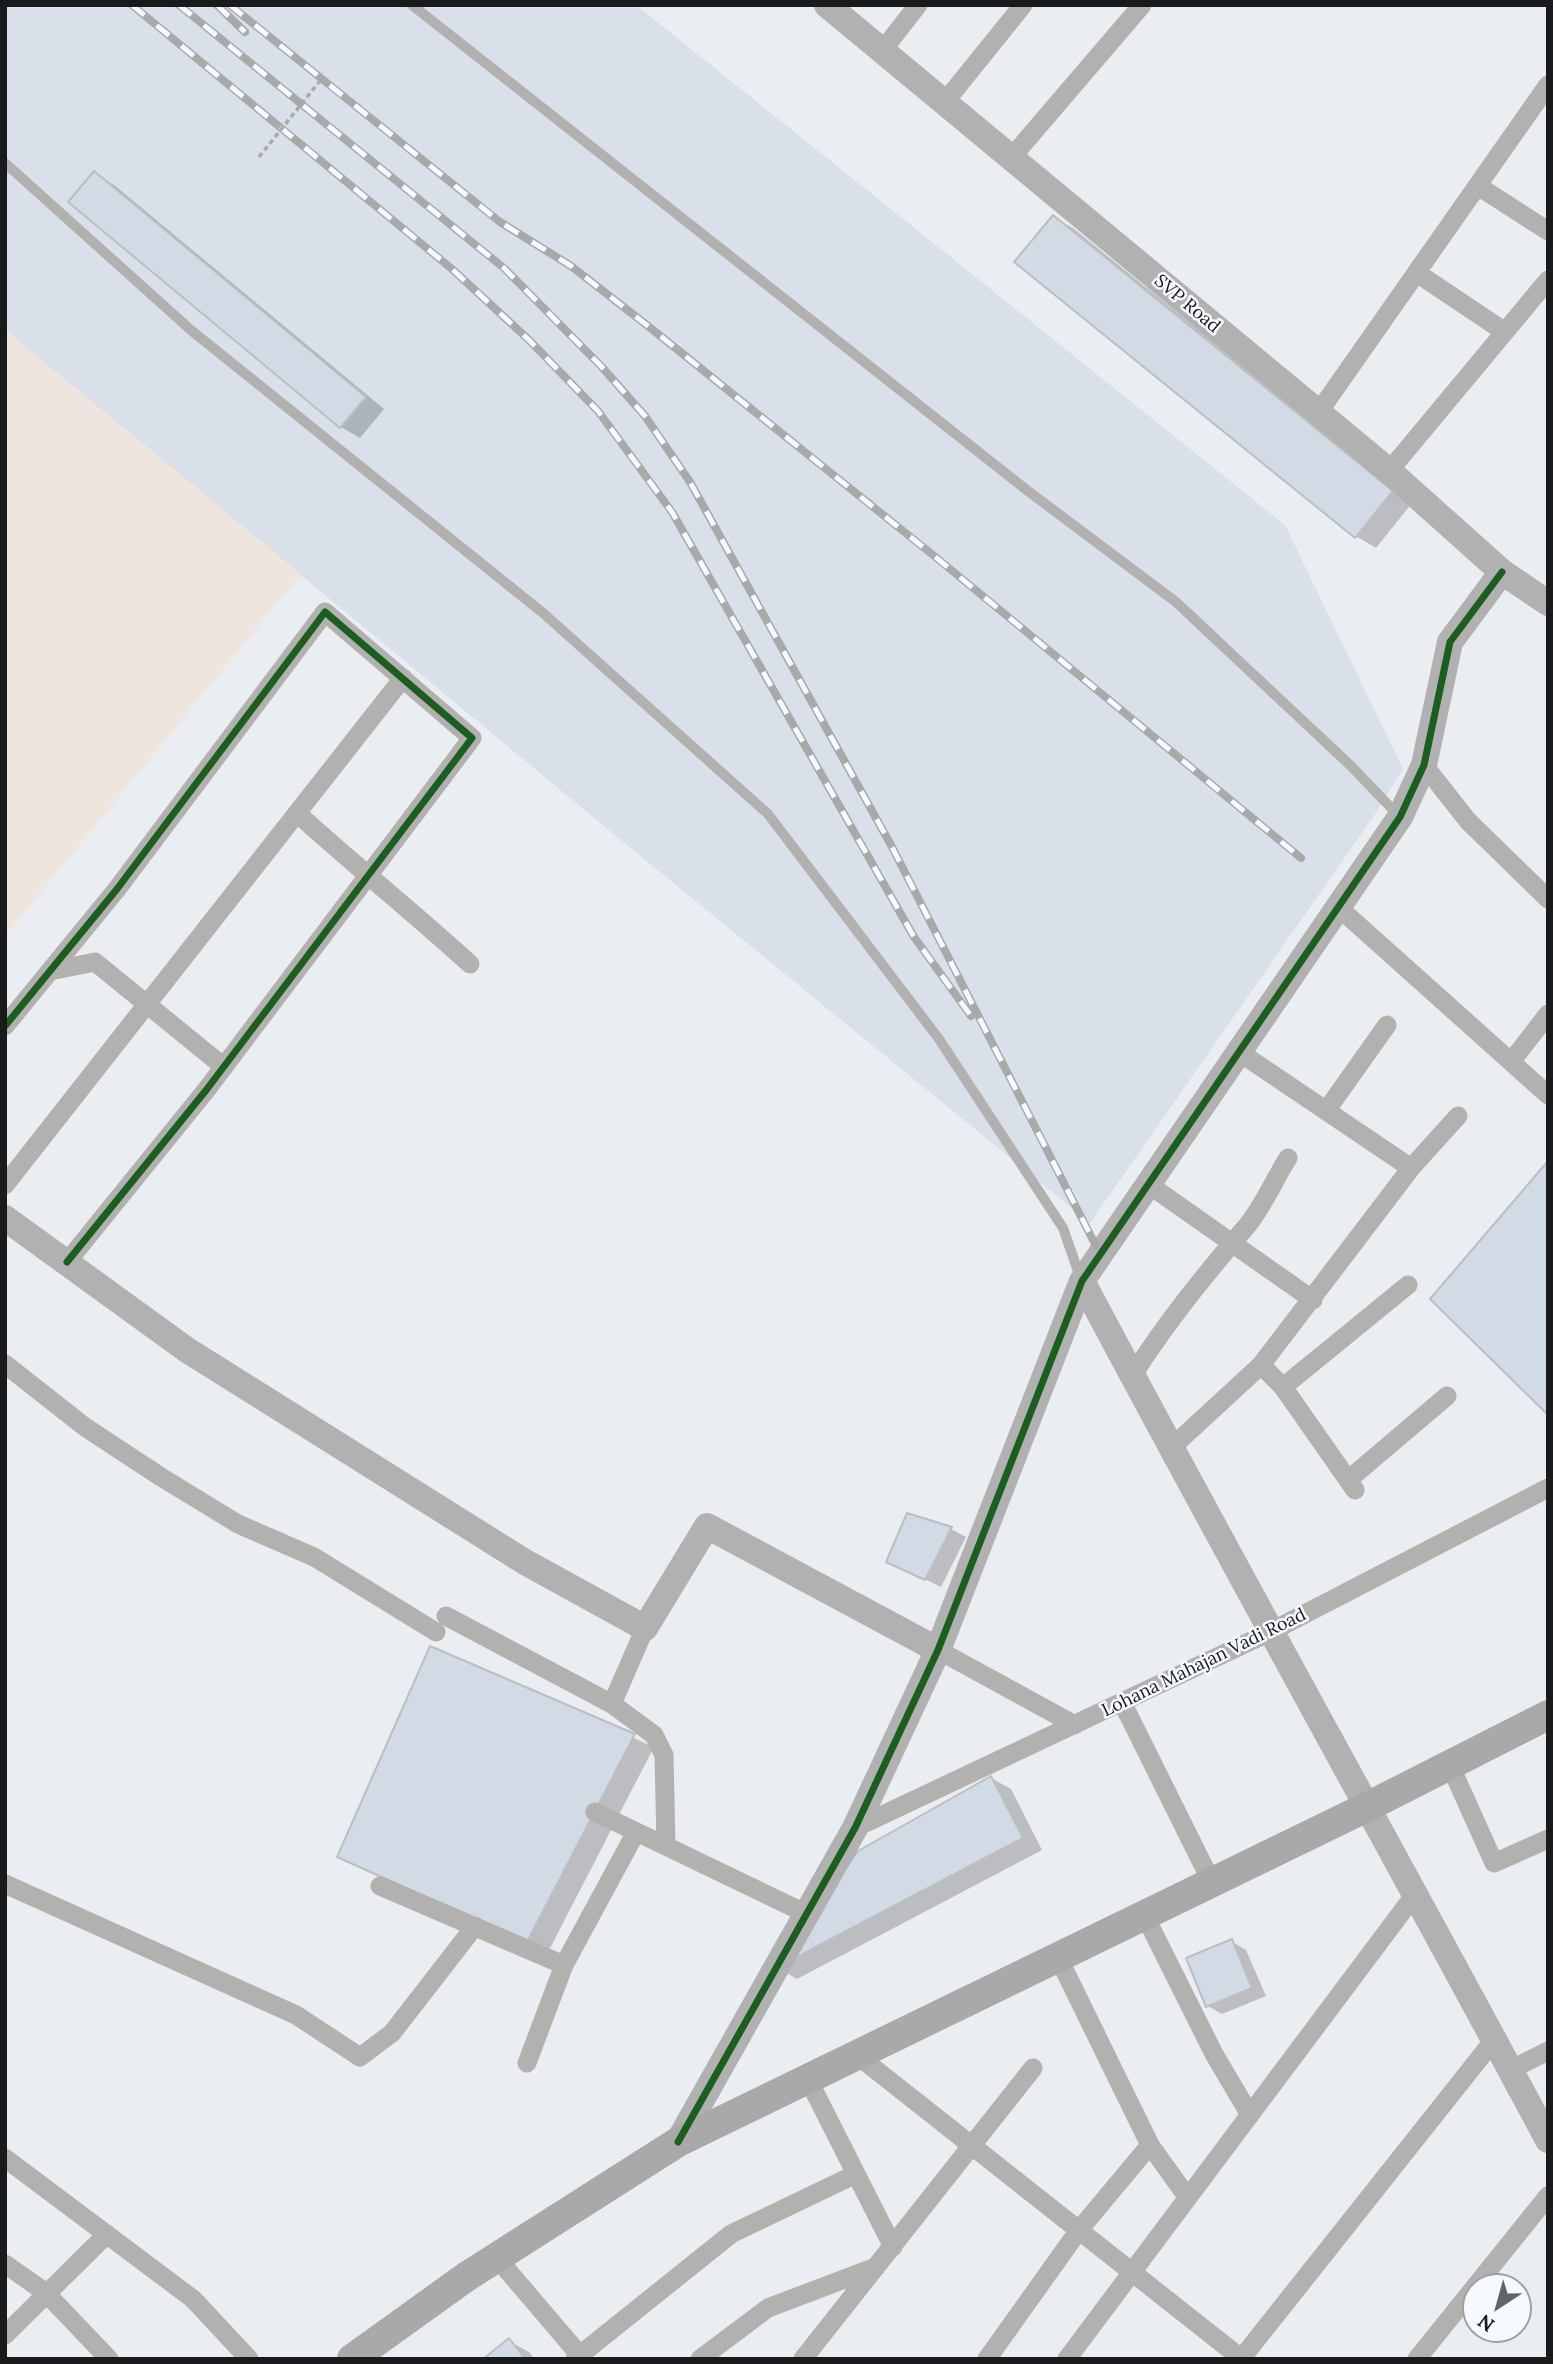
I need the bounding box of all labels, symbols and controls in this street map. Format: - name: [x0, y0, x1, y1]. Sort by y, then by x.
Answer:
- street label: SVP Road: [1150, 270, 1224, 338]
- street label: Lohana Mahajan Vadi Road: [1098, 1604, 1310, 1722]
- north arrow: [1462, 2273, 1532, 2343]
- text: N: [1473, 2309, 1499, 2337]

